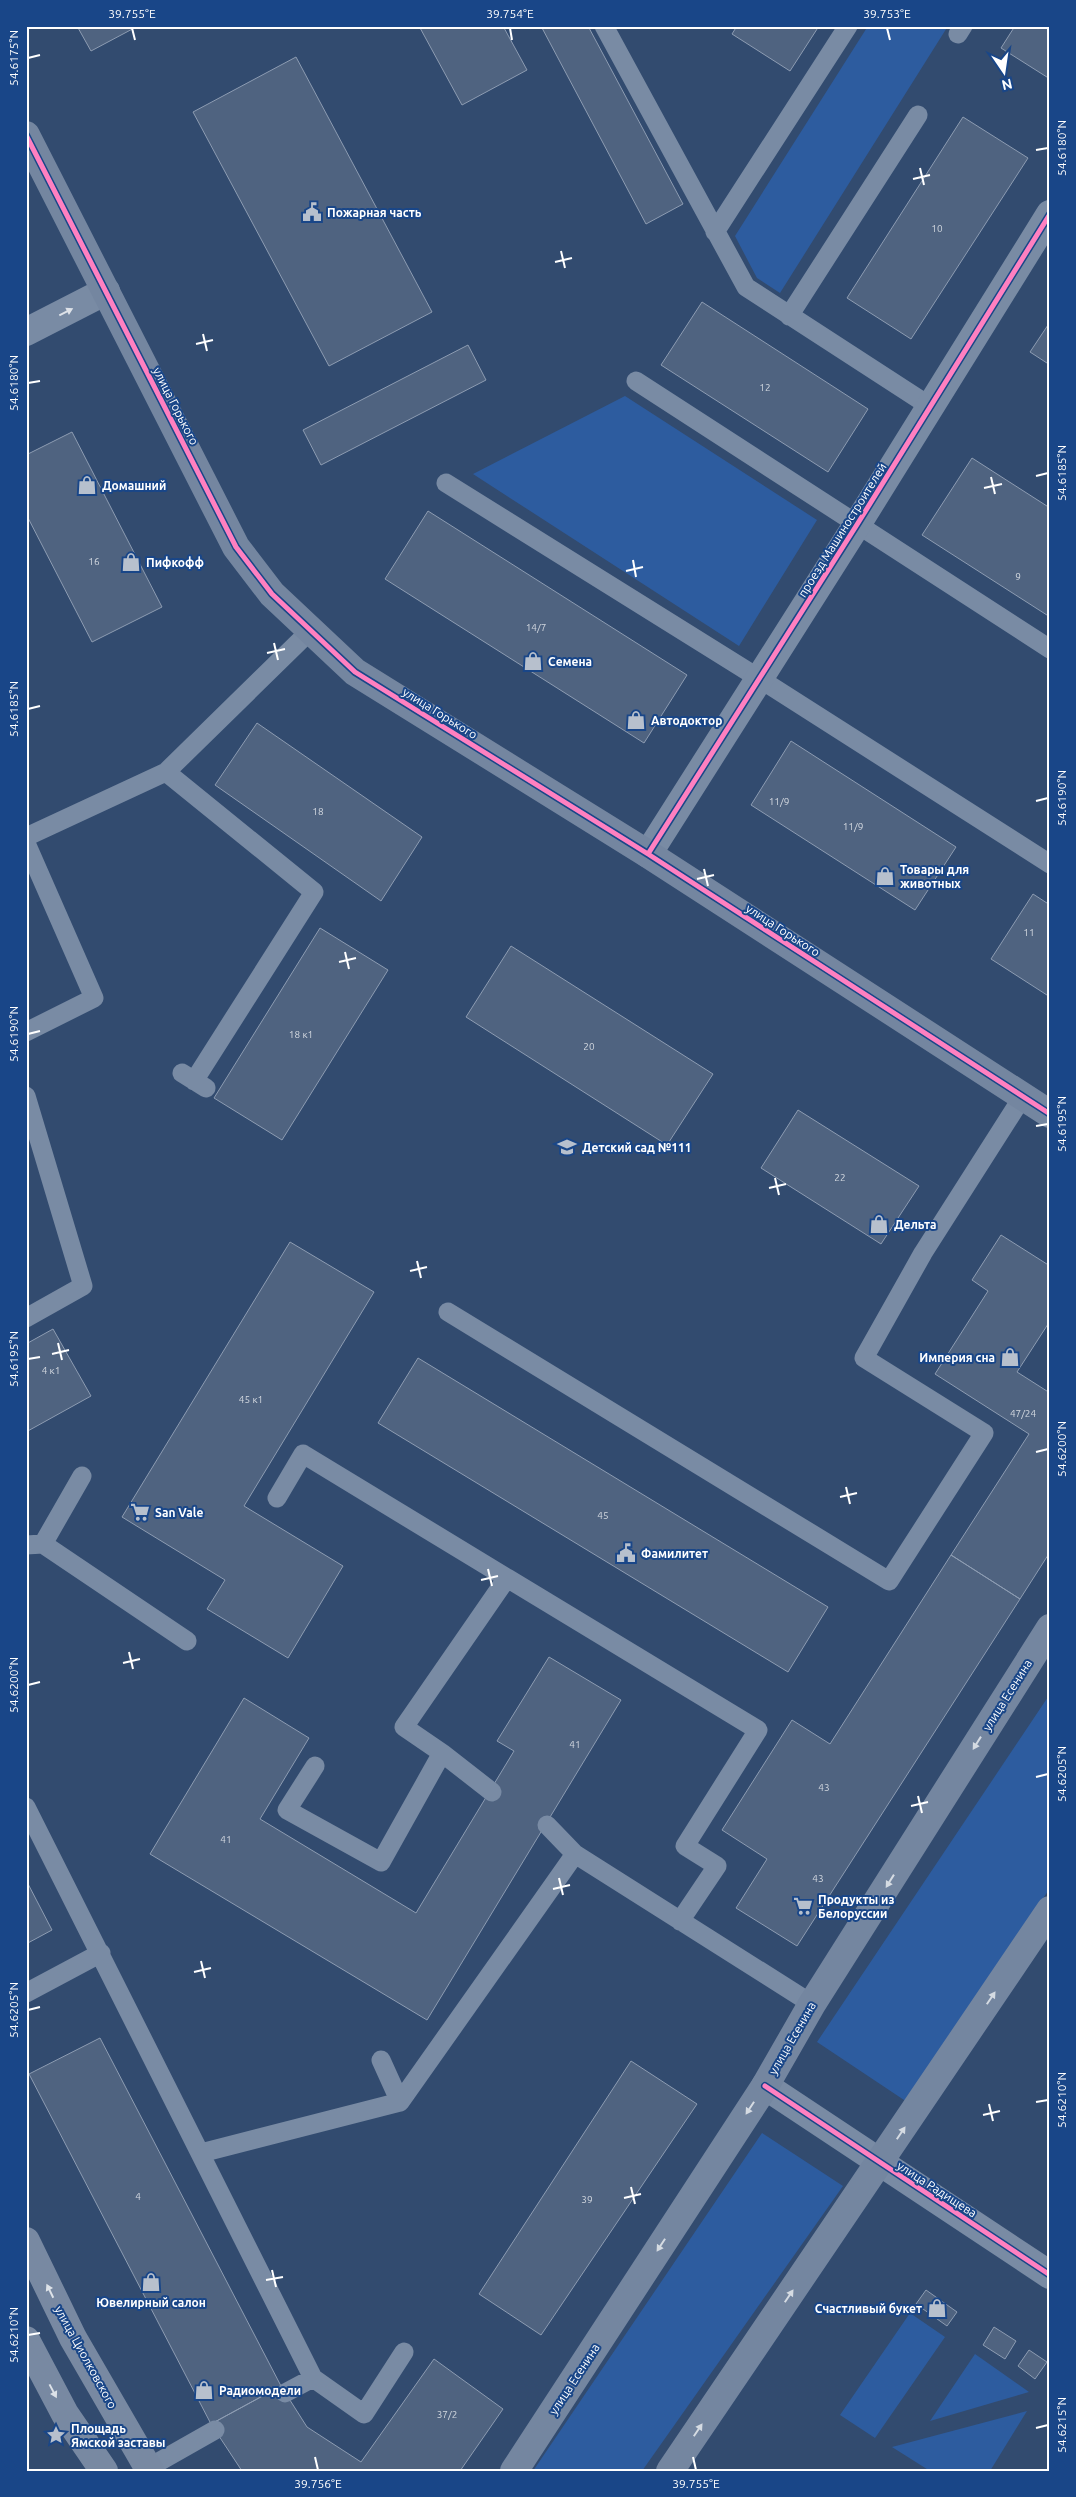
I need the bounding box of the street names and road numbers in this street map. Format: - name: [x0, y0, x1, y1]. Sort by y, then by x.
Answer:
- street label: улица Горького: [151, 365, 201, 447]
- street label: проезд Машиностроителей: [795, 461, 889, 599]
- street label: улица Горького: [400, 685, 480, 741]
- street label: улица Горького: [744, 901, 822, 959]
- street label: улица Есенина: [980, 1657, 1034, 1733]
- street label: улица Есенина: [766, 1999, 818, 2077]
- street label: улица Радищева: [895, 2158, 979, 2220]
- street label: улица Циолковского: [52, 2303, 120, 2411]
- street label: улица Есенина: [546, 2341, 602, 2417]

